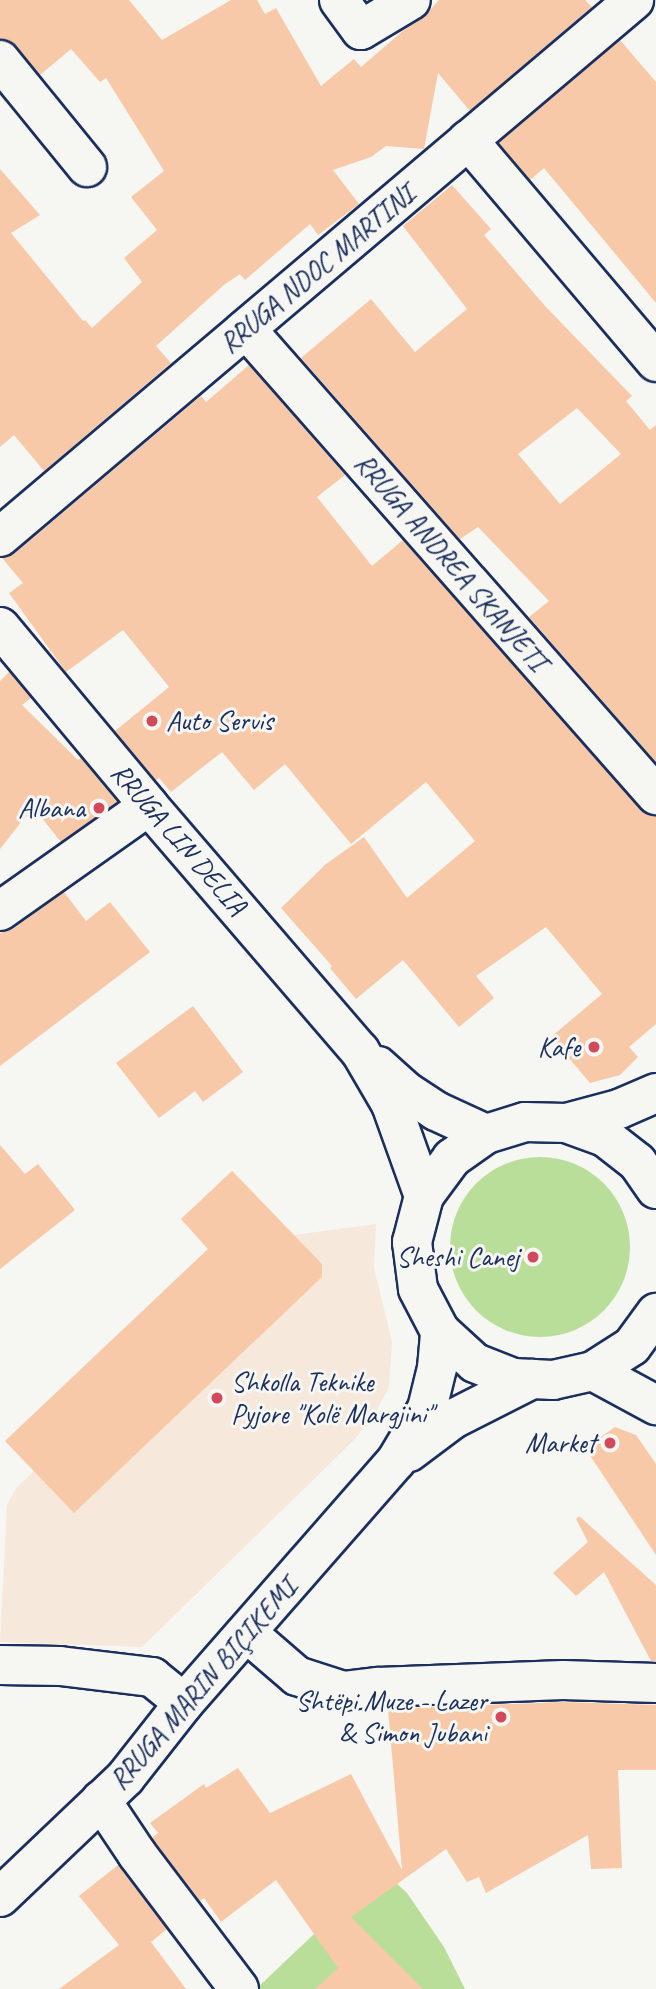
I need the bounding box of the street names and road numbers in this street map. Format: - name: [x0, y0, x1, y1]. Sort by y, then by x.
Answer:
- street label: RRUGA NDOC MARTINI: [213, 178, 421, 360]
- street label: RRUGA ANDREA SKANJETI: [347, 446, 555, 678]
- street label: RRUGA LIN DELIA: [104, 756, 254, 922]
- street label: RRUGA MARIN BIÇIKEMI: [102, 1571, 304, 1797]

